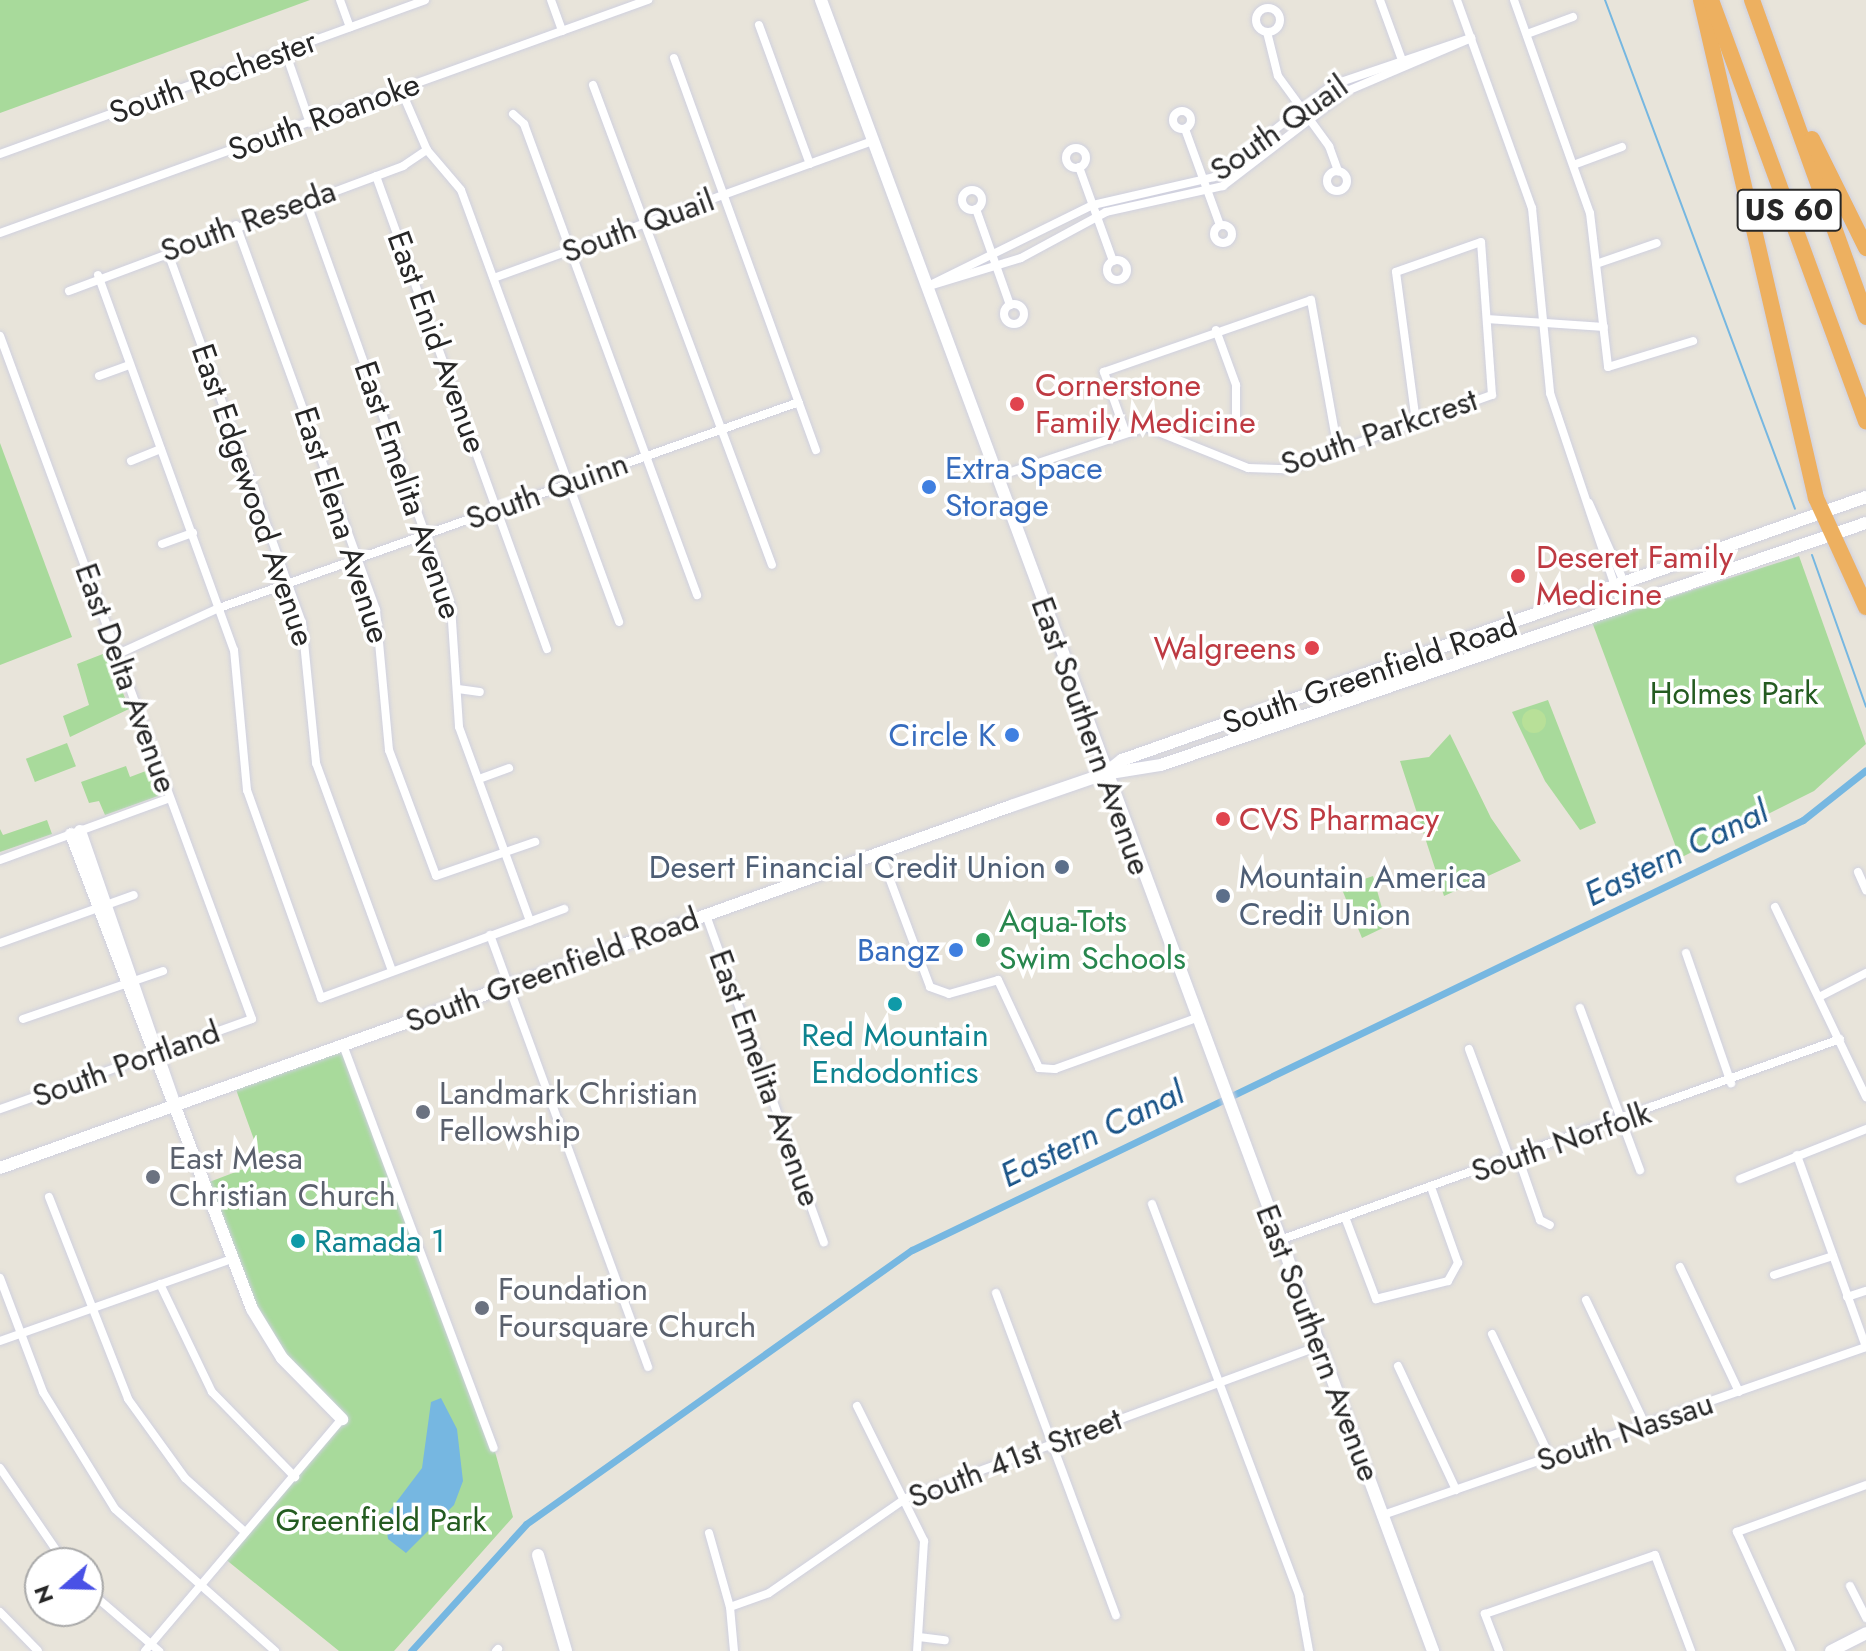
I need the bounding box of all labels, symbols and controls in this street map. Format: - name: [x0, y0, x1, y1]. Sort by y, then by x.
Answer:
- street label: South Rochester: [104, 22, 322, 132]
- street label: South Roanoke: [223, 65, 425, 169]
- street label: South Quail: [1203, 67, 1355, 189]
- street label: South Reseda: [155, 172, 341, 270]
- street label: South Quail: [557, 181, 719, 271]
- road number: US 60: [1735, 184, 1843, 236]
- street label: East Enid Avenue: [379, 226, 495, 458]
- street label: East Edgewood Avenue: [183, 339, 323, 651]
- street label: East Emelita Avenue: [346, 356, 470, 624]
- place label: Cornerstone Family Medicine: [1035, 367, 1256, 442]
- street label: South Parkcrest: [1276, 380, 1482, 484]
- marker: Cornerstone Family Medicine: [1006, 393, 1028, 415]
- street label: East Elena Avenue: [286, 402, 398, 648]
- street label: South Quinn: [461, 444, 633, 538]
- place label: Extra Space Storage: [945, 450, 1103, 525]
- marker: Extra Space Storage: [920, 478, 938, 496]
- place label: Deseret Family Medicine: [1536, 539, 1733, 614]
- street label: East Delta Avenue: [67, 558, 185, 798]
- marker: Deseret Family Medicine: [1507, 565, 1529, 587]
- street label: East Southern Avenue: [1023, 592, 1159, 880]
- street label: South Greenfield Road: [1218, 606, 1522, 742]
- place label: Walgreens: [1153, 629, 1296, 667]
- marker: Walgreens: [1303, 639, 1321, 657]
- park label: Holmes Park: [1650, 674, 1818, 712]
- place label: Circle K: [888, 716, 996, 754]
- marker: Circle K: [1003, 726, 1021, 744]
- water label: Eastern Canal: [1578, 791, 1774, 915]
- place label: CVS Pharmacy: [1239, 800, 1439, 838]
- marker: CVS Pharmacy: [1214, 810, 1232, 828]
- place label: Desert Financial Credit Union: [649, 848, 1046, 886]
- marker: Desert Financial Credit Union: [1053, 858, 1071, 876]
- place label: Mountain America Credit Union: [1239, 859, 1486, 934]
- marker: Mountain America Credit Union: [1214, 887, 1232, 905]
- street label: South Greenfield Road: [400, 899, 704, 1041]
- place label: Aqua-Tots Swim Schools: [999, 903, 1186, 978]
- place label: Bangz: [857, 931, 940, 969]
- marker: Aqua-Tots Swim Schools: [974, 931, 992, 949]
- marker: Bangz: [947, 941, 965, 959]
- street label: East Emelita Avenue: [701, 944, 829, 1212]
- marker: Red Mountain Endodontics: [886, 995, 904, 1013]
- street label: South Portland: [27, 1012, 225, 1116]
- place label: Red Mountain Endodontics: [801, 1017, 989, 1092]
- water label: Eastern Canal: [994, 1072, 1190, 1196]
- place label: Landmark Christian Fellowship: [439, 1075, 698, 1150]
- street label: South Norfolk: [1466, 1093, 1656, 1191]
- marker: Landmark Christian Fellowship: [414, 1103, 432, 1121]
- place label: East Mesa Christian Church: [169, 1140, 396, 1215]
- marker: East Mesa Christian Church: [144, 1168, 162, 1186]
- street label: East Southern Avenue: [1248, 1199, 1388, 1487]
- place label: Ramada 1: [314, 1222, 445, 1260]
- marker: Ramada 1: [289, 1232, 307, 1250]
- place label: Foundation Foursquare Church: [498, 1271, 756, 1346]
- marker: Foundation Foursquare Church: [473, 1299, 491, 1317]
- street label: South Nassau: [1532, 1384, 1718, 1480]
- street label: South 41st Street: [903, 1400, 1127, 1516]
- park label: Greenfield Park: [275, 1501, 487, 1539]
- north arrow: [24, 1547, 104, 1627]
- text: N: [25, 1581, 61, 1608]

